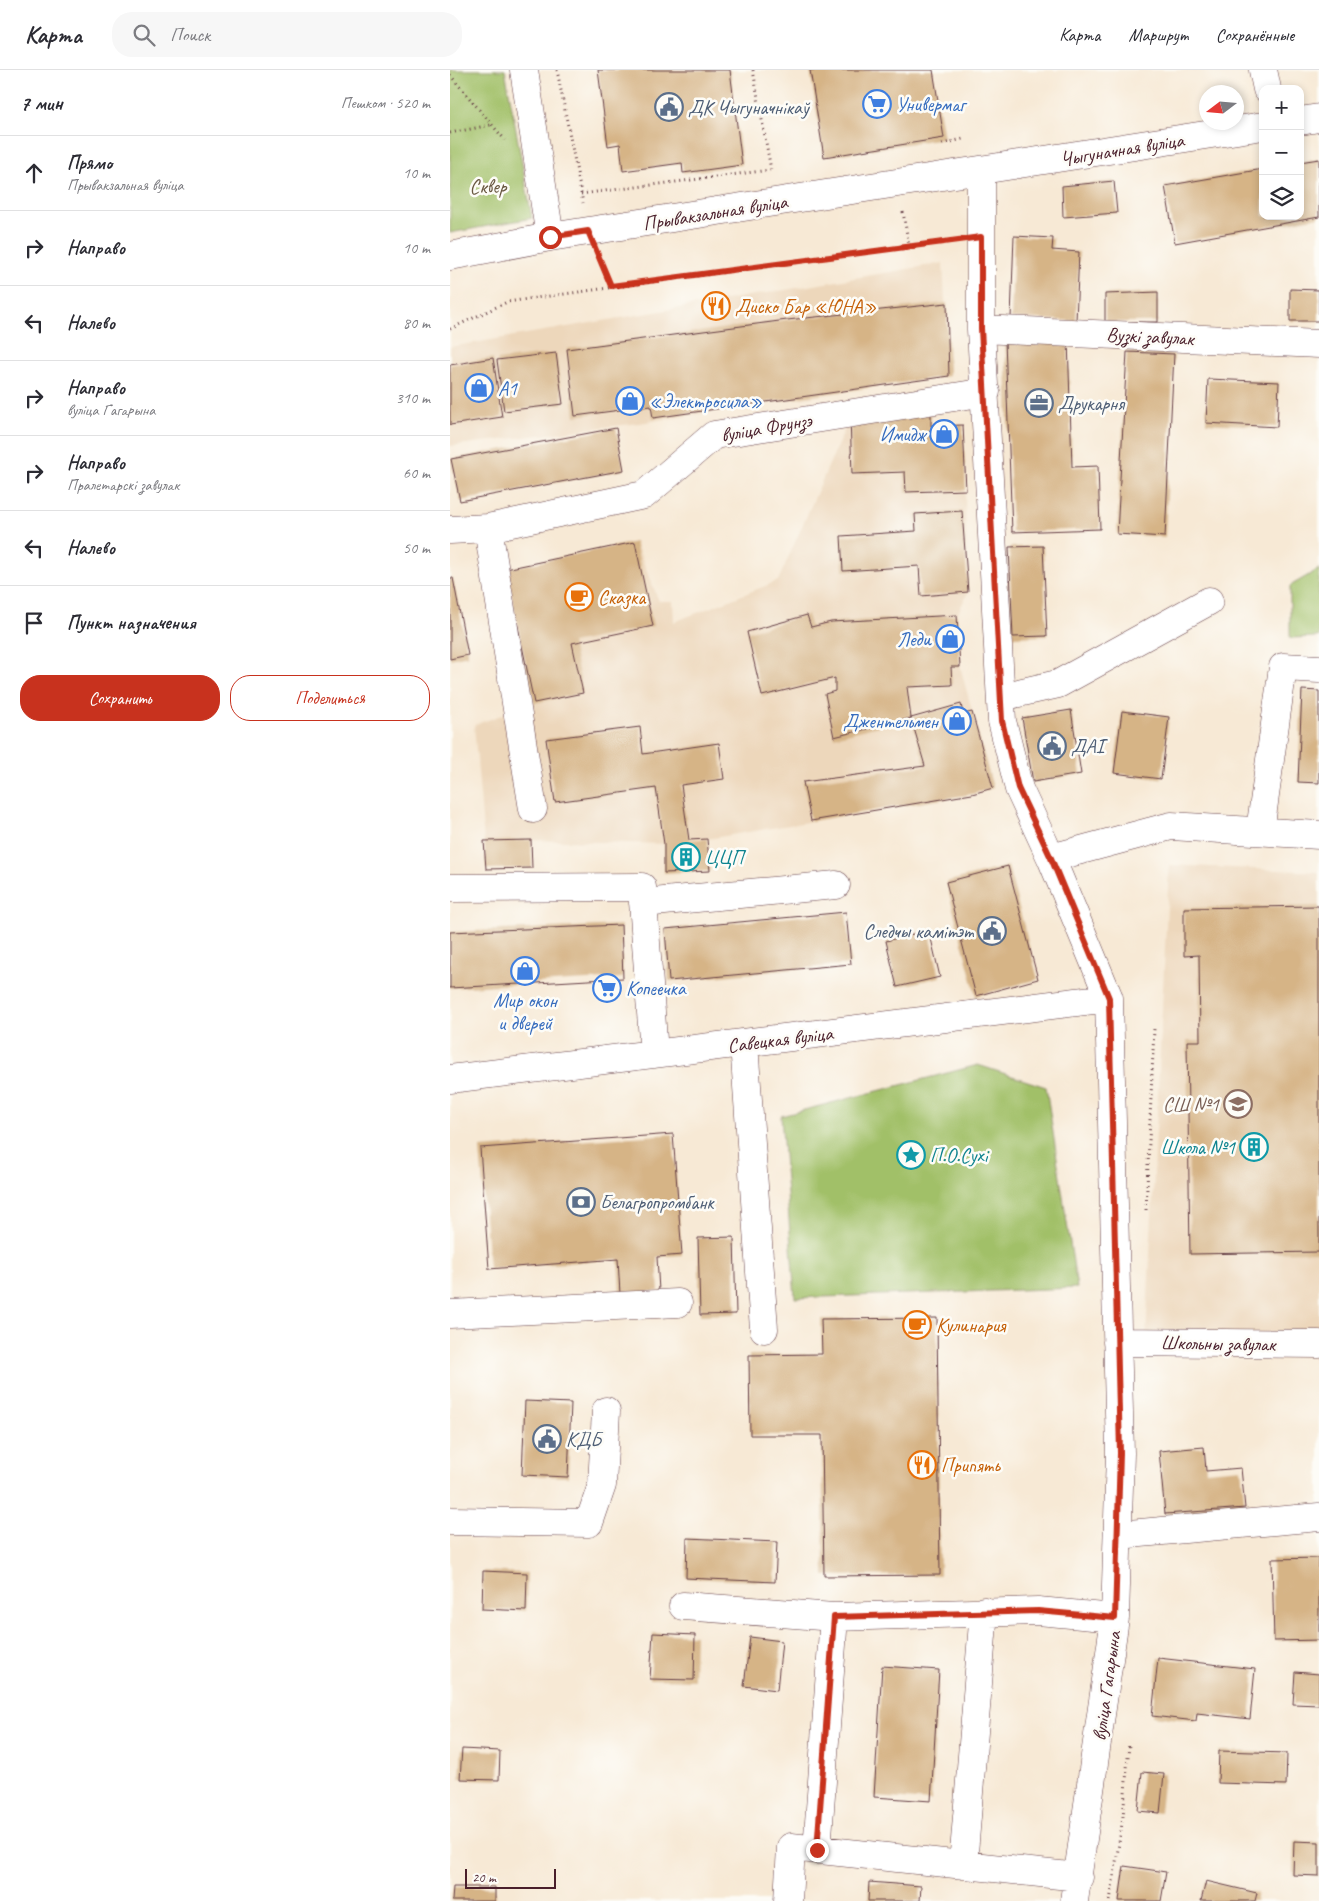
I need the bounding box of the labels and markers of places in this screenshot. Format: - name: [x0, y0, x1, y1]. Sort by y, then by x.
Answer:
- supermarket icon: Универмаг: [862, 89, 892, 119]
- public building icon: ДК Чыгуначнікаў: [654, 92, 684, 122]
- place label: Универмаг: [896, 92, 968, 117]
- place label: ДК Чыгуначнікаў: [688, 95, 811, 120]
- restaurant icon: Диско Бар «ЮНА»: [701, 291, 731, 321]
- place label: Диско Бар «ЮНА»: [735, 294, 877, 319]
- shop icon: A1: [464, 373, 494, 403]
- place label: A1: [498, 376, 518, 401]
- shop icon: «Электросила»: [615, 386, 645, 416]
- office icon: Друкарня: [1024, 388, 1054, 418]
- place label: «Электросила»: [649, 389, 762, 414]
- place label: Друкарня: [1058, 391, 1126, 416]
- shop icon: Имидж: [929, 419, 959, 449]
- place label: Имидж: [880, 422, 928, 447]
- cafe icon: Сказка: [564, 582, 594, 612]
- place label: Сказка: [598, 585, 647, 610]
- shop icon: Леди: [935, 624, 965, 654]
- place label: Леди: [897, 627, 932, 652]
- shop icon: Джентельмен: [942, 706, 972, 736]
- place label: Джентельмен: [843, 709, 940, 734]
- public building icon: ДАІ: [1037, 731, 1067, 761]
- place label: ДАІ: [1071, 734, 1109, 759]
- building icon: ЦЦП: [671, 842, 701, 872]
- place label: ЦЦП: [705, 845, 747, 870]
- public building icon: Следчы камітэт: [977, 916, 1007, 946]
- place label: Следчы камітэт: [864, 919, 975, 944]
- shop icon: Мир окон и дверей: [510, 956, 540, 986]
- supermarket icon: Копеечка: [592, 973, 622, 1003]
- place label: Копеечка: [626, 976, 687, 1001]
- place label: Мир окон и дверей: [493, 988, 559, 1036]
- school or university icon: СШ №1: [1223, 1089, 1253, 1119]
- place label: СШ №1: [1163, 1092, 1220, 1117]
- building icon: Школа №1: [1239, 1132, 1269, 1162]
- place label: Школа №1: [1161, 1135, 1236, 1160]
- place icon: П.О.Сухі: [896, 1140, 926, 1170]
- place label: П.О.Сухі: [930, 1143, 990, 1168]
- bank icon: Белагропромбанк: [566, 1187, 596, 1217]
- place label: Белагропромбанк: [600, 1190, 715, 1215]
- cafe icon: Кулинария: [902, 1310, 932, 1340]
- place label: Кулинария: [936, 1313, 1007, 1338]
- public building icon: КДБ: [532, 1424, 562, 1454]
- place label: КДБ: [566, 1427, 603, 1452]
- restaurant icon: Припять: [907, 1450, 937, 1480]
- place label: Припять: [941, 1453, 1002, 1478]

